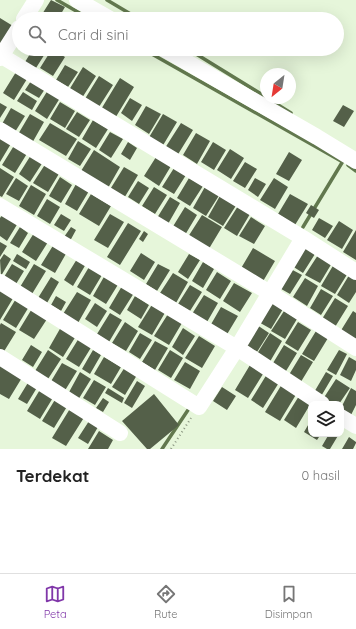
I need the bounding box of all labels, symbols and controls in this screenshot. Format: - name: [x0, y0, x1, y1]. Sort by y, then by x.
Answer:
- search box: [12, 12, 344, 56]
- icon: search: [26, 23, 48, 45]
- text: Cari di sini: [58, 25, 129, 44]
- north arrow: [260, 68, 296, 104]
- map controls: [308, 401, 344, 437]
- button: layers: [308, 401, 344, 437]
- text: Terdekat: [16, 465, 90, 486]
- text: 0 hasil: [302, 467, 340, 483]
- tab: Peta: [44, 583, 67, 621]
- tab: Rute: [154, 583, 177, 621]
- tab: Disimpan: [265, 583, 312, 621]

